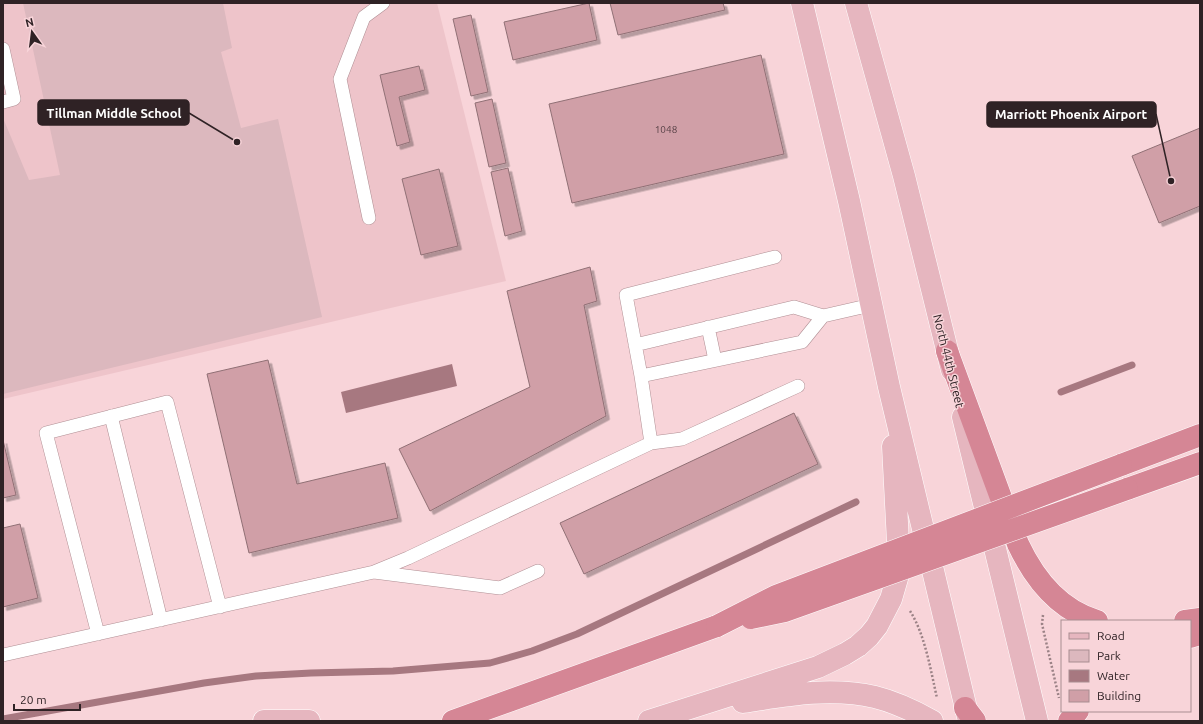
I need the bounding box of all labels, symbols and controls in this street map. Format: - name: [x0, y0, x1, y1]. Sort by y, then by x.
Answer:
- north arrow: [12, 12, 52, 52]
- text: N: [24, 15, 35, 29]
- callout: Tillman Middle School: [38, 100, 189, 125]
- callout: Marriott Phoenix Airport: [987, 102, 1156, 127]
- text: Tillman Middle School: [47, 106, 181, 120]
- text: Marriott Phoenix Airport: [995, 107, 1147, 121]
- house number: 1048: [655, 124, 678, 135]
- street label: North 44th Street: [931, 313, 967, 409]
- legend: [1061, 620, 1191, 712]
- text: Road: [1097, 629, 1125, 642]
- text: Park: [1097, 649, 1121, 662]
- text: Water: [1097, 669, 1130, 682]
- scale bar: [14, 686, 80, 712]
- text: Building: [1097, 689, 1141, 702]
- text: 20 m: [20, 693, 47, 706]

